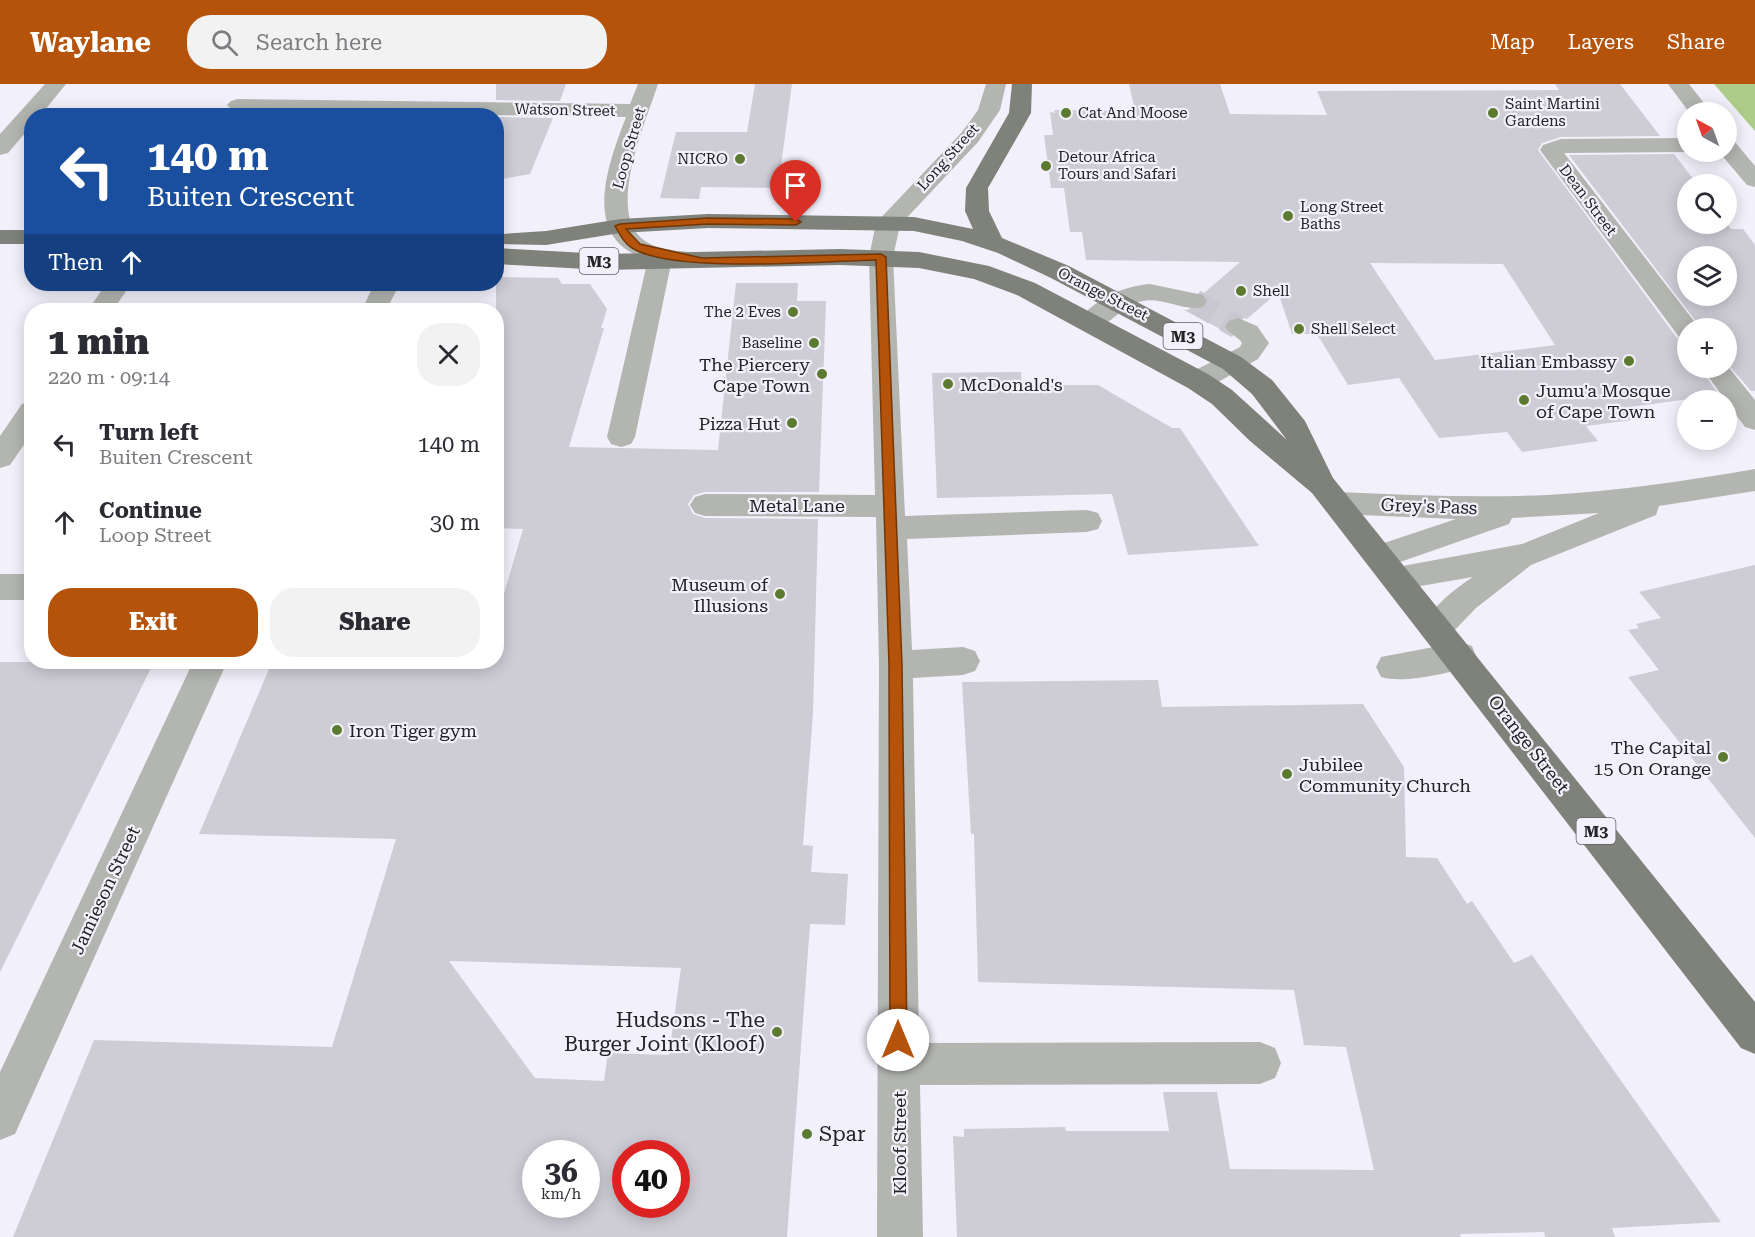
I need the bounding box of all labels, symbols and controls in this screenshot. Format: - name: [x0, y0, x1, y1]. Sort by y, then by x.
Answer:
- search box: [187, 15, 607, 69]
- text: Waylane: [30, 26, 151, 59]
- icon: search: [208, 26, 241, 59]
- text: Search here: [256, 30, 382, 55]
- text: Map: [1490, 30, 1535, 54]
- text: Layers: [1568, 30, 1634, 54]
- text: Share: [1667, 30, 1725, 54]
- place label: Saint Martini Gardens: [1505, 95, 1600, 130]
- street label: Watson Street: [514, 100, 616, 120]
- north arrow: [1677, 102, 1737, 162]
- map controls: [1677, 102, 1737, 450]
- place label: Cat And Moose: [1078, 104, 1188, 122]
- street label: Loop Street: [609, 105, 649, 191]
- marker: Cat And Moose: [1059, 106, 1073, 120]
- marker: Saint Martini Gardens: [1486, 106, 1500, 120]
- street label: Long Street: [913, 120, 983, 194]
- text: 140 m: [147, 131, 269, 180]
- icon: left: [48, 132, 126, 210]
- place label: Detour Africa Tours and Safari: [1058, 148, 1176, 183]
- place label: NICRO: [677, 150, 728, 168]
- marker: NICRO: [733, 152, 747, 166]
- marker: Detour Africa Tours and Safari: [1039, 159, 1053, 173]
- pin: [770, 160, 821, 222]
- street label: Dean Street: [1555, 161, 1621, 239]
- icon: arrive: [779, 169, 812, 202]
- button: search: [1677, 174, 1737, 234]
- text: Buiten Crescent: [147, 181, 354, 213]
- place label: Long Street Baths: [1300, 198, 1384, 233]
- marker: Long Street Baths: [1281, 209, 1295, 223]
- icon: ahead: [115, 246, 148, 279]
- button: layers: [1677, 246, 1737, 306]
- road number: M3: [580, 248, 618, 274]
- text: Then: [48, 250, 103, 275]
- street label: Orange Street: [1055, 264, 1152, 325]
- place label: Shell: [1253, 282, 1290, 300]
- marker: Shell: [1234, 284, 1248, 298]
- place label: The 2 Eves: [704, 303, 781, 321]
- marker: The 2 Eves: [786, 305, 800, 319]
- button: +: [1677, 318, 1737, 378]
- place label: Shell Select: [1311, 320, 1396, 338]
- text: 1 min: [48, 321, 149, 363]
- marker: Shell Select: [1292, 322, 1306, 336]
- button: close: [417, 323, 480, 386]
- road number: M3: [1164, 323, 1202, 349]
- place label: Baseline: [741, 334, 802, 352]
- marker: Baseline: [807, 336, 821, 350]
- place label: Italian Embassy: [1480, 351, 1617, 372]
- place label: The Piercery Cape Town: [699, 354, 810, 396]
- marker: Italian Embassy: [1622, 354, 1636, 368]
- text: 220 m · 09:14: [48, 365, 170, 389]
- marker: The Piercery Cape Town: [815, 367, 829, 381]
- place label: McDonald's: [960, 374, 1063, 395]
- marker: McDonald's: [941, 377, 955, 391]
- place label: Jumu'a Mosque of Cape Town: [1536, 380, 1671, 422]
- button: −: [1677, 390, 1737, 450]
- marker: Jumu'a Mosque of Cape Town: [1517, 393, 1531, 407]
- place label: Pizza Hut: [698, 413, 780, 434]
- marker: Pizza Hut: [785, 416, 799, 430]
- text: Turn left: [99, 420, 199, 445]
- icon: left: [48, 428, 81, 461]
- text: 140 m: [417, 432, 480, 457]
- text: Buiten Crescent: [99, 445, 253, 469]
- street label: Grey's Pass: [1380, 494, 1478, 518]
- street label: Metal Lane: [749, 495, 845, 516]
- text: Continue: [99, 498, 202, 523]
- icon: ahead: [48, 506, 81, 539]
- text: 30 m: [430, 510, 480, 535]
- text: Loop Street: [99, 523, 212, 547]
- place label: Museum of Illusions: [671, 574, 769, 616]
- marker: Museum of Illusions: [773, 587, 787, 601]
- button: Exit: [48, 588, 258, 657]
- button: Share: [270, 588, 480, 657]
- street label: Orange Street: [1484, 691, 1574, 797]
- place label: Iron Tiger gym: [349, 720, 477, 741]
- marker: Iron Tiger gym: [330, 723, 344, 737]
- place label: The Capital 15 On Orange: [1593, 737, 1711, 779]
- marker: The Capital 15 On Orange: [1716, 750, 1730, 764]
- place label: Jubilee Community Church: [1299, 754, 1471, 796]
- marker: Jubilee Community Church: [1280, 767, 1294, 781]
- road number: M3: [1576, 818, 1616, 844]
- street label: Jamieson Street: [66, 822, 144, 957]
- place label: Hudsons - The Burger Joint (Kloof): [564, 1008, 765, 1056]
- position arrow: [866, 1008, 930, 1072]
- marker: Hudsons - The Burger Joint (Kloof): [770, 1025, 784, 1039]
- street label: Kloof Street: [889, 1091, 910, 1195]
- place label: Spar: [819, 1122, 866, 1146]
- marker: Spar: [800, 1127, 814, 1141]
- speed limit sign: 40: [612, 1140, 690, 1218]
- text: 36: [544, 1154, 578, 1189]
- text: km/h: [541, 1185, 581, 1203]

